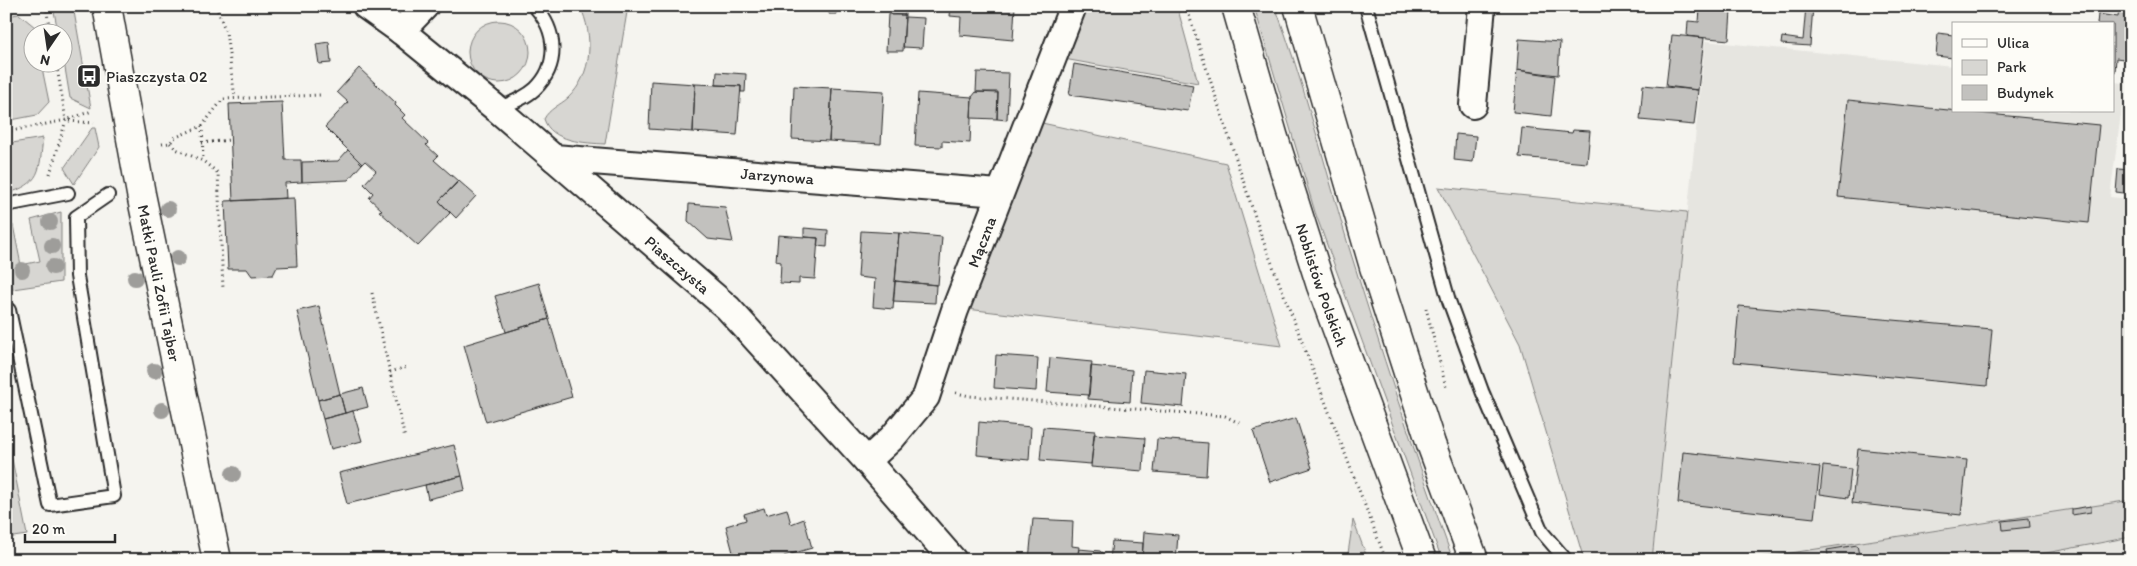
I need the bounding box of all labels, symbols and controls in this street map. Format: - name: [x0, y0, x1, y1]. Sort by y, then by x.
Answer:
- north arrow: [22, 22, 72, 72]
- legend: [1952, 22, 2114, 112]
- text: Ulica: [1997, 34, 2030, 52]
- text: N: [39, 51, 52, 70]
- text: Park: [1997, 58, 2027, 76]
- bus stop icon: Piaszczysta 02: [76, 63, 102, 89]
- place label: Piaszczysta 02: [106, 67, 208, 86]
- text: Budynek: [1997, 84, 2054, 102]
- street label: Jarzynowa: [740, 163, 815, 188]
- street label: Matki Pauli Zofii Tajber: [134, 203, 185, 364]
- street label: Mączna: [963, 213, 1000, 270]
- street label: Noblistów Polskich: [1292, 221, 1352, 350]
- street label: Piaszczysta: [641, 231, 714, 298]
- scale bar: [25, 511, 115, 543]
- text: 20 m: [32, 520, 66, 538]

